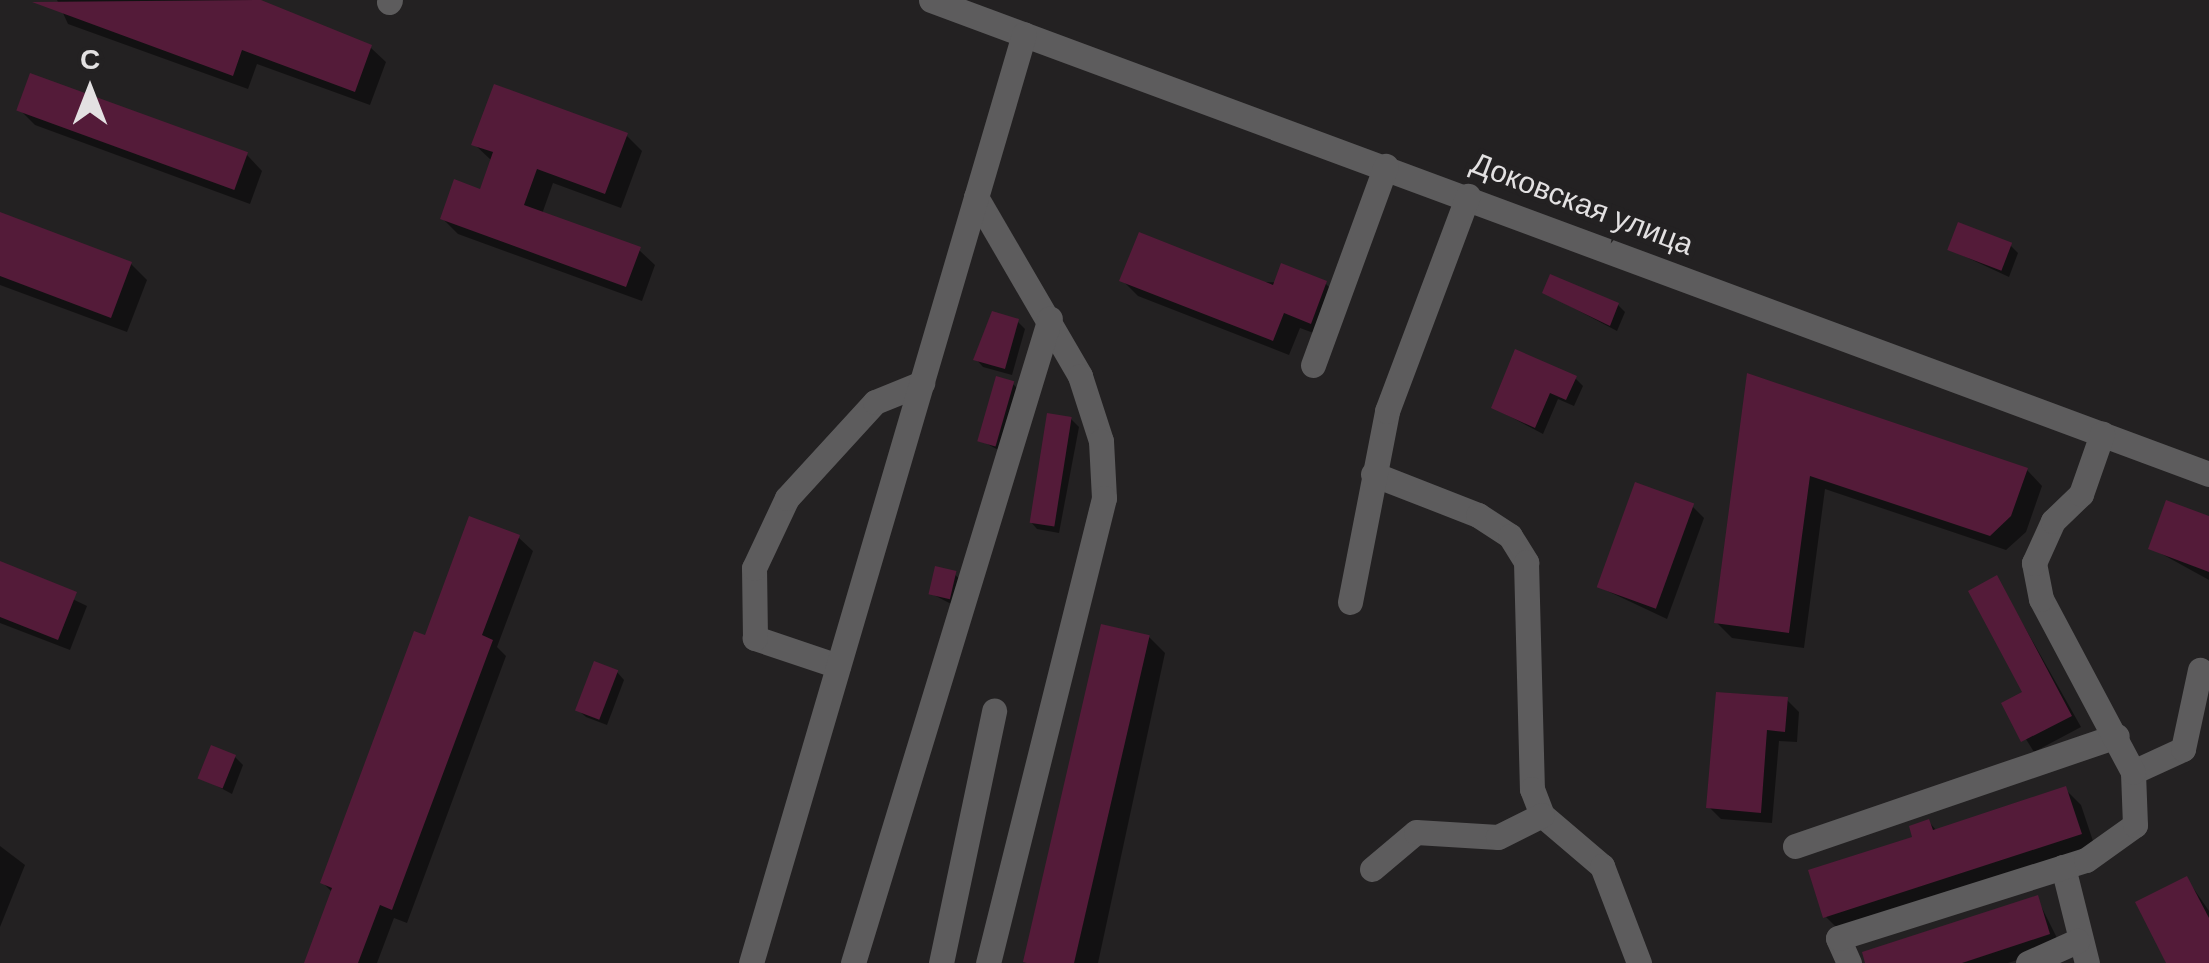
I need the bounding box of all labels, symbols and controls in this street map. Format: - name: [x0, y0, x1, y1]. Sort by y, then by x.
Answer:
- north arrow: [40, 40, 140, 140]
- text: С: [80, 41, 100, 78]
- street label: Доковская улица: [1466, 145, 1698, 263]

